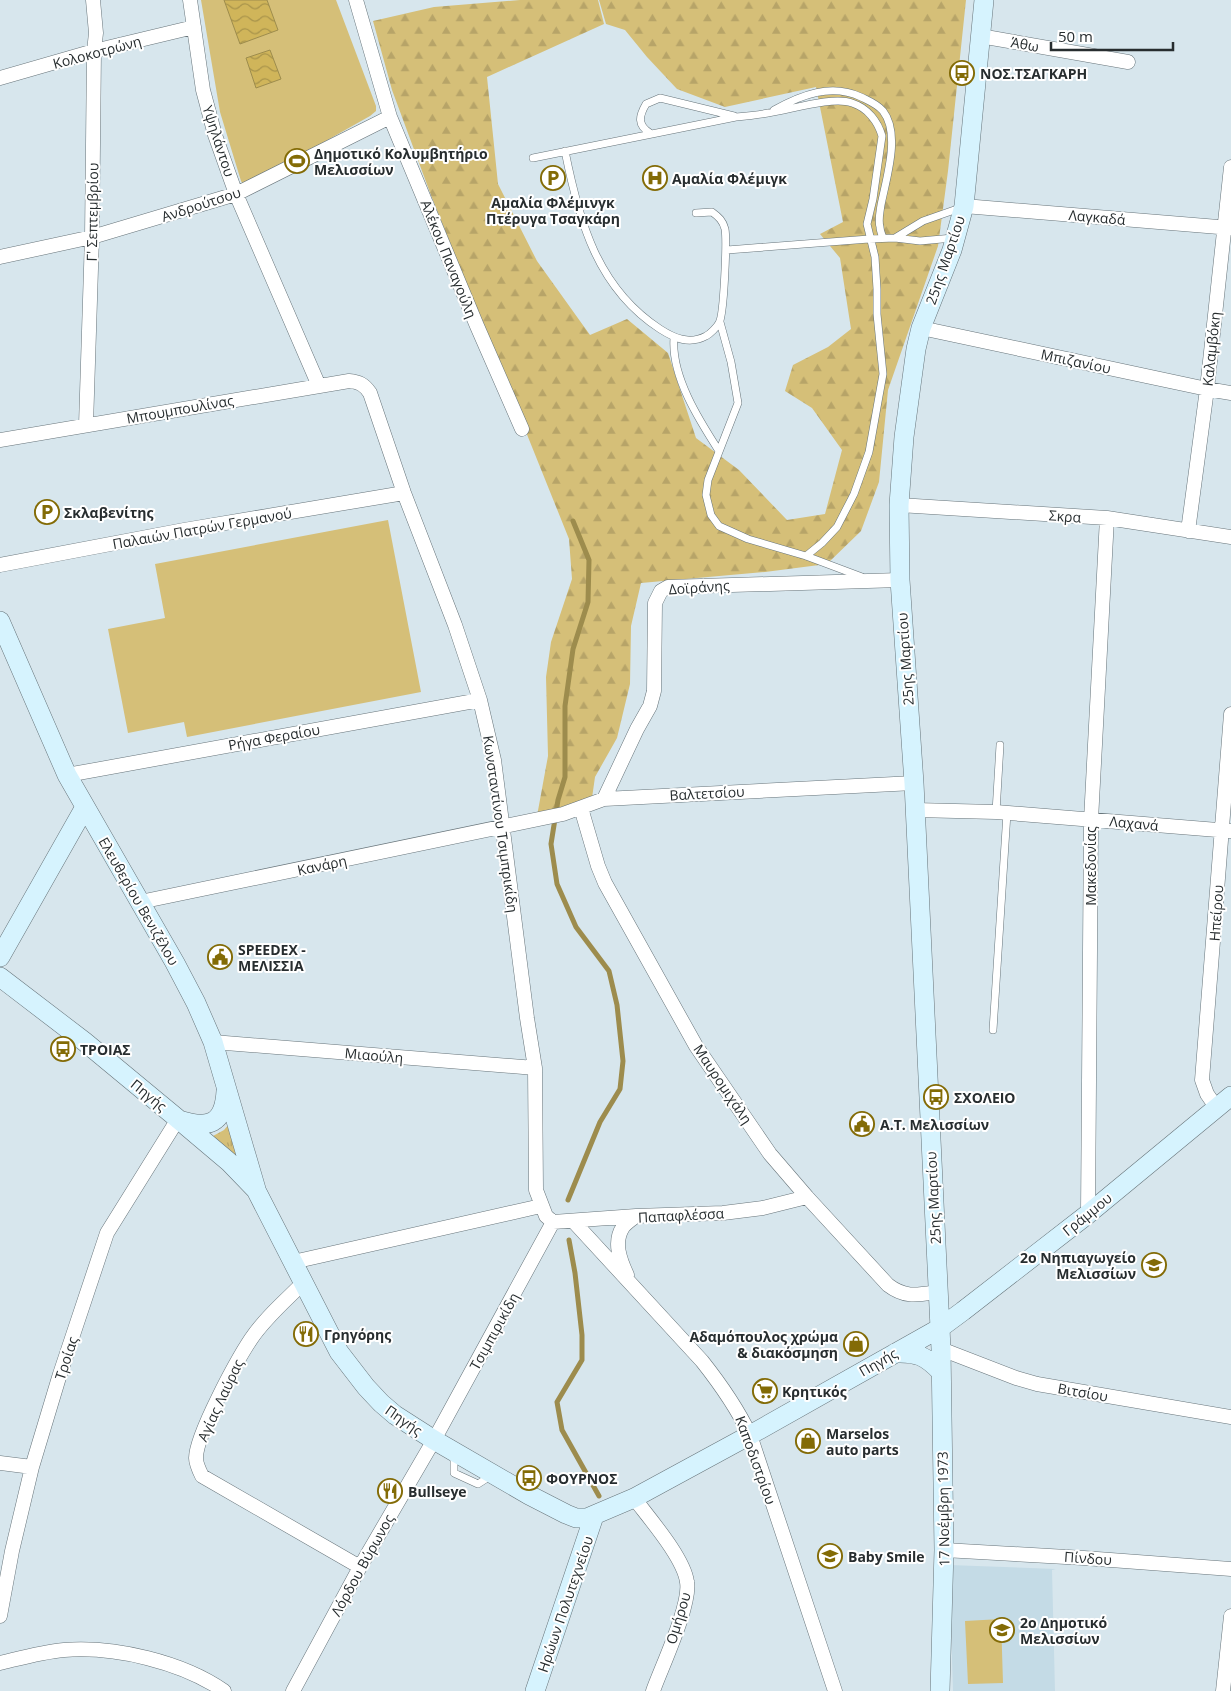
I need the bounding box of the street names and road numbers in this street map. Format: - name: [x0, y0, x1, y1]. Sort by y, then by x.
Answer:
- street label: Κολοκοτρώνη: [51, 31, 143, 73]
- street label: Άθω: [1010, 32, 1041, 56]
- street label: Υψηλάντου: [199, 103, 239, 179]
- street label: Γ' Σεπτεμβρίου: [82, 163, 102, 261]
- street label: Ανδρούτσου: [159, 182, 243, 226]
- street label: Αλέκου Παναγούλη: [417, 197, 481, 321]
- street label: Λαγκαδά: [1068, 205, 1127, 229]
- street label: 25ης Μαρτίου: [921, 213, 969, 307]
- street label: Καλαμβόκη: [1198, 311, 1224, 387]
- street label: Μπιζανίου: [1039, 344, 1113, 378]
- street label: Μπουμπουλίνας: [125, 390, 235, 428]
- street label: Παλαιών Πατρών Γερμανού: [111, 503, 293, 553]
- street label: Σκρα: [1048, 505, 1082, 527]
- street label: Δοϊράνης: [668, 575, 730, 599]
- street label: 25ης Μαρτίου: [892, 612, 918, 706]
- street label: Ρήγα Φεραίου: [227, 720, 321, 754]
- street label: Κωνσταντίνου Τσιμπρικίδη: [479, 734, 523, 914]
- street label: Βαλτετσίου: [669, 782, 745, 804]
- street label: Λαχανά: [1109, 811, 1160, 835]
- street label: Μακεδονίας: [1081, 826, 1100, 906]
- street label: Ελευθερίου Βενιζέλου: [94, 833, 184, 969]
- street label: Κανάρη: [295, 850, 349, 880]
- street label: Ηπείρου: [1205, 884, 1227, 942]
- street label: Μαυρομιχάλη: [689, 1040, 757, 1128]
- street label: Μιαούλη: [344, 1043, 404, 1067]
- street label: Πηγής: [127, 1075, 171, 1116]
- street label: 25ης Μαρτίου: [921, 1151, 945, 1245]
- street label: Γράμμου: [1058, 1188, 1116, 1240]
- street label: Παπαφλέσσα: [637, 1203, 725, 1227]
- street label: Τσιμπιρικίδη: [465, 1289, 523, 1373]
- street label: Τροίας: [50, 1334, 82, 1382]
- street label: Πηγής: [855, 1343, 901, 1381]
- street label: Αγίας Λαύρας: [193, 1355, 248, 1444]
- street label: Βιτσίου: [1056, 1378, 1110, 1406]
- street label: Πηγής: [382, 1400, 427, 1440]
- street label: Καποδιστρίου: [731, 1413, 781, 1507]
- street label: 17 Νοέμβρη 1973: [932, 1451, 954, 1567]
- street label: Λόρδου Βύρωνος: [326, 1510, 398, 1619]
- street label: Ηρώων Πολυτεχνείου: [533, 1533, 597, 1675]
- street label: Πίνδου: [1063, 1547, 1113, 1569]
- street label: Ομήρου: [661, 1590, 695, 1646]

